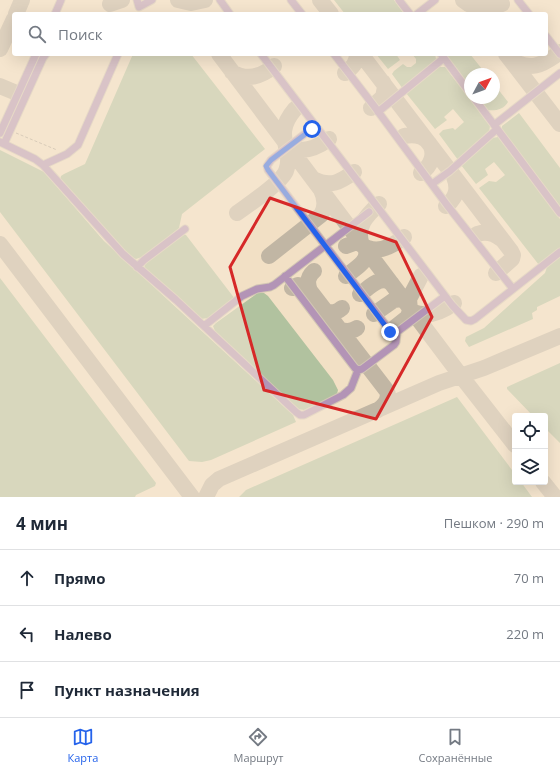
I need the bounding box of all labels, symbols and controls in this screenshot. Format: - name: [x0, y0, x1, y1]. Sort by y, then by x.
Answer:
- search box: [12, 12, 548, 56]
- icon: search: [26, 23, 48, 45]
- text: Поиск: [58, 24, 102, 44]
- north arrow: [464, 68, 500, 104]
- route start: [303, 120, 321, 138]
- route end: [381, 323, 399, 341]
- map controls: [512, 413, 548, 485]
- button: locate: [512, 413, 548, 449]
- button: layers: [512, 449, 548, 485]
- text: 4 мин: [16, 512, 68, 535]
- text: Пешком · 290 m: [444, 514, 544, 532]
- icon: ahead: [16, 567, 38, 589]
- text: Прямо: [54, 568, 106, 588]
- text: 70 m: [514, 569, 544, 587]
- icon: left: [16, 623, 38, 645]
- text: Налево: [54, 624, 112, 644]
- text: 220 m: [506, 625, 544, 643]
- icon: arrive: [16, 679, 38, 701]
- text: Пункт назначения: [54, 680, 200, 700]
- tab: Карта: [68, 726, 98, 765]
- tab: Маршрут: [234, 726, 283, 765]
- tab: Сохранённые: [419, 726, 492, 765]

